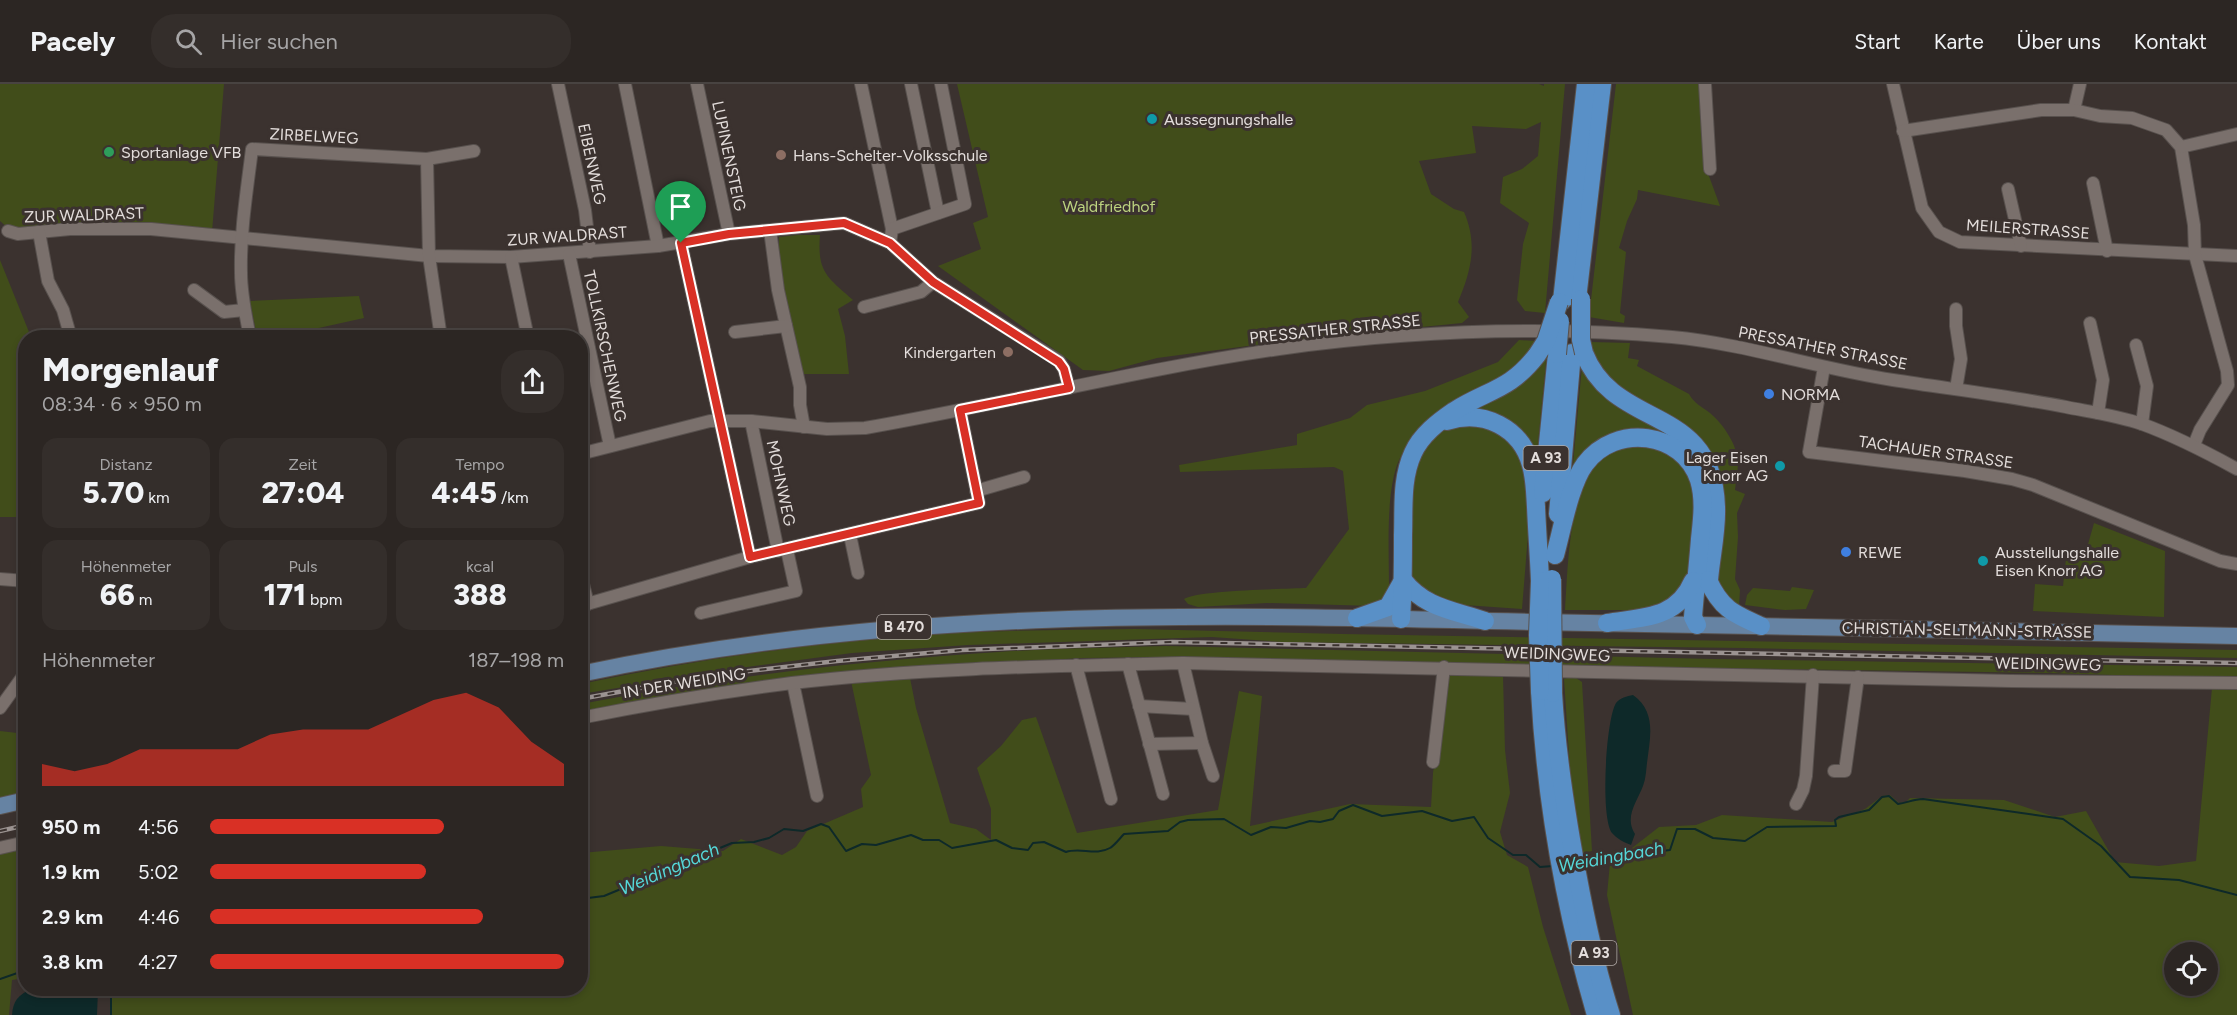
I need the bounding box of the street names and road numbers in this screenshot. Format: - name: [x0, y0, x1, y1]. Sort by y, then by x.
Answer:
- street label: LUPINENSTEIG: [708, 99, 750, 213]
- street label: EIBENWEG: [574, 122, 610, 206]
- street label: ZIRBELWEG: [269, 124, 359, 148]
- street label: ZUR WALDRAST: [24, 203, 144, 227]
- street label: MEILERSTRASSE: [1966, 215, 2090, 243]
- street label: ZUR WALDRAST: [506, 222, 628, 250]
- street label: TOLLKIRSCHENWEG: [580, 269, 630, 423]
- street label: PRESSATHER STRASSE: [1248, 311, 1422, 347]
- street label: PRESSATHER STRASSE: [1737, 322, 1909, 374]
- street label: TACHAUER STRASSE: [1857, 432, 2015, 472]
- street label: MOHNWEG: [763, 438, 799, 528]
- road number: A 93: [1524, 446, 1568, 470]
- road number: B 470: [877, 615, 931, 639]
- street label: CHRISTIAN-SELTMANN-STRASSE: [1842, 618, 2092, 642]
- street label: WEIDINGWEG: [1504, 643, 1610, 665]
- street label: WEIDINGWEG: [1995, 654, 2101, 674]
- street label: IN DER WEIDING: [621, 664, 747, 702]
- road number: A 93: [1572, 941, 1616, 965]

